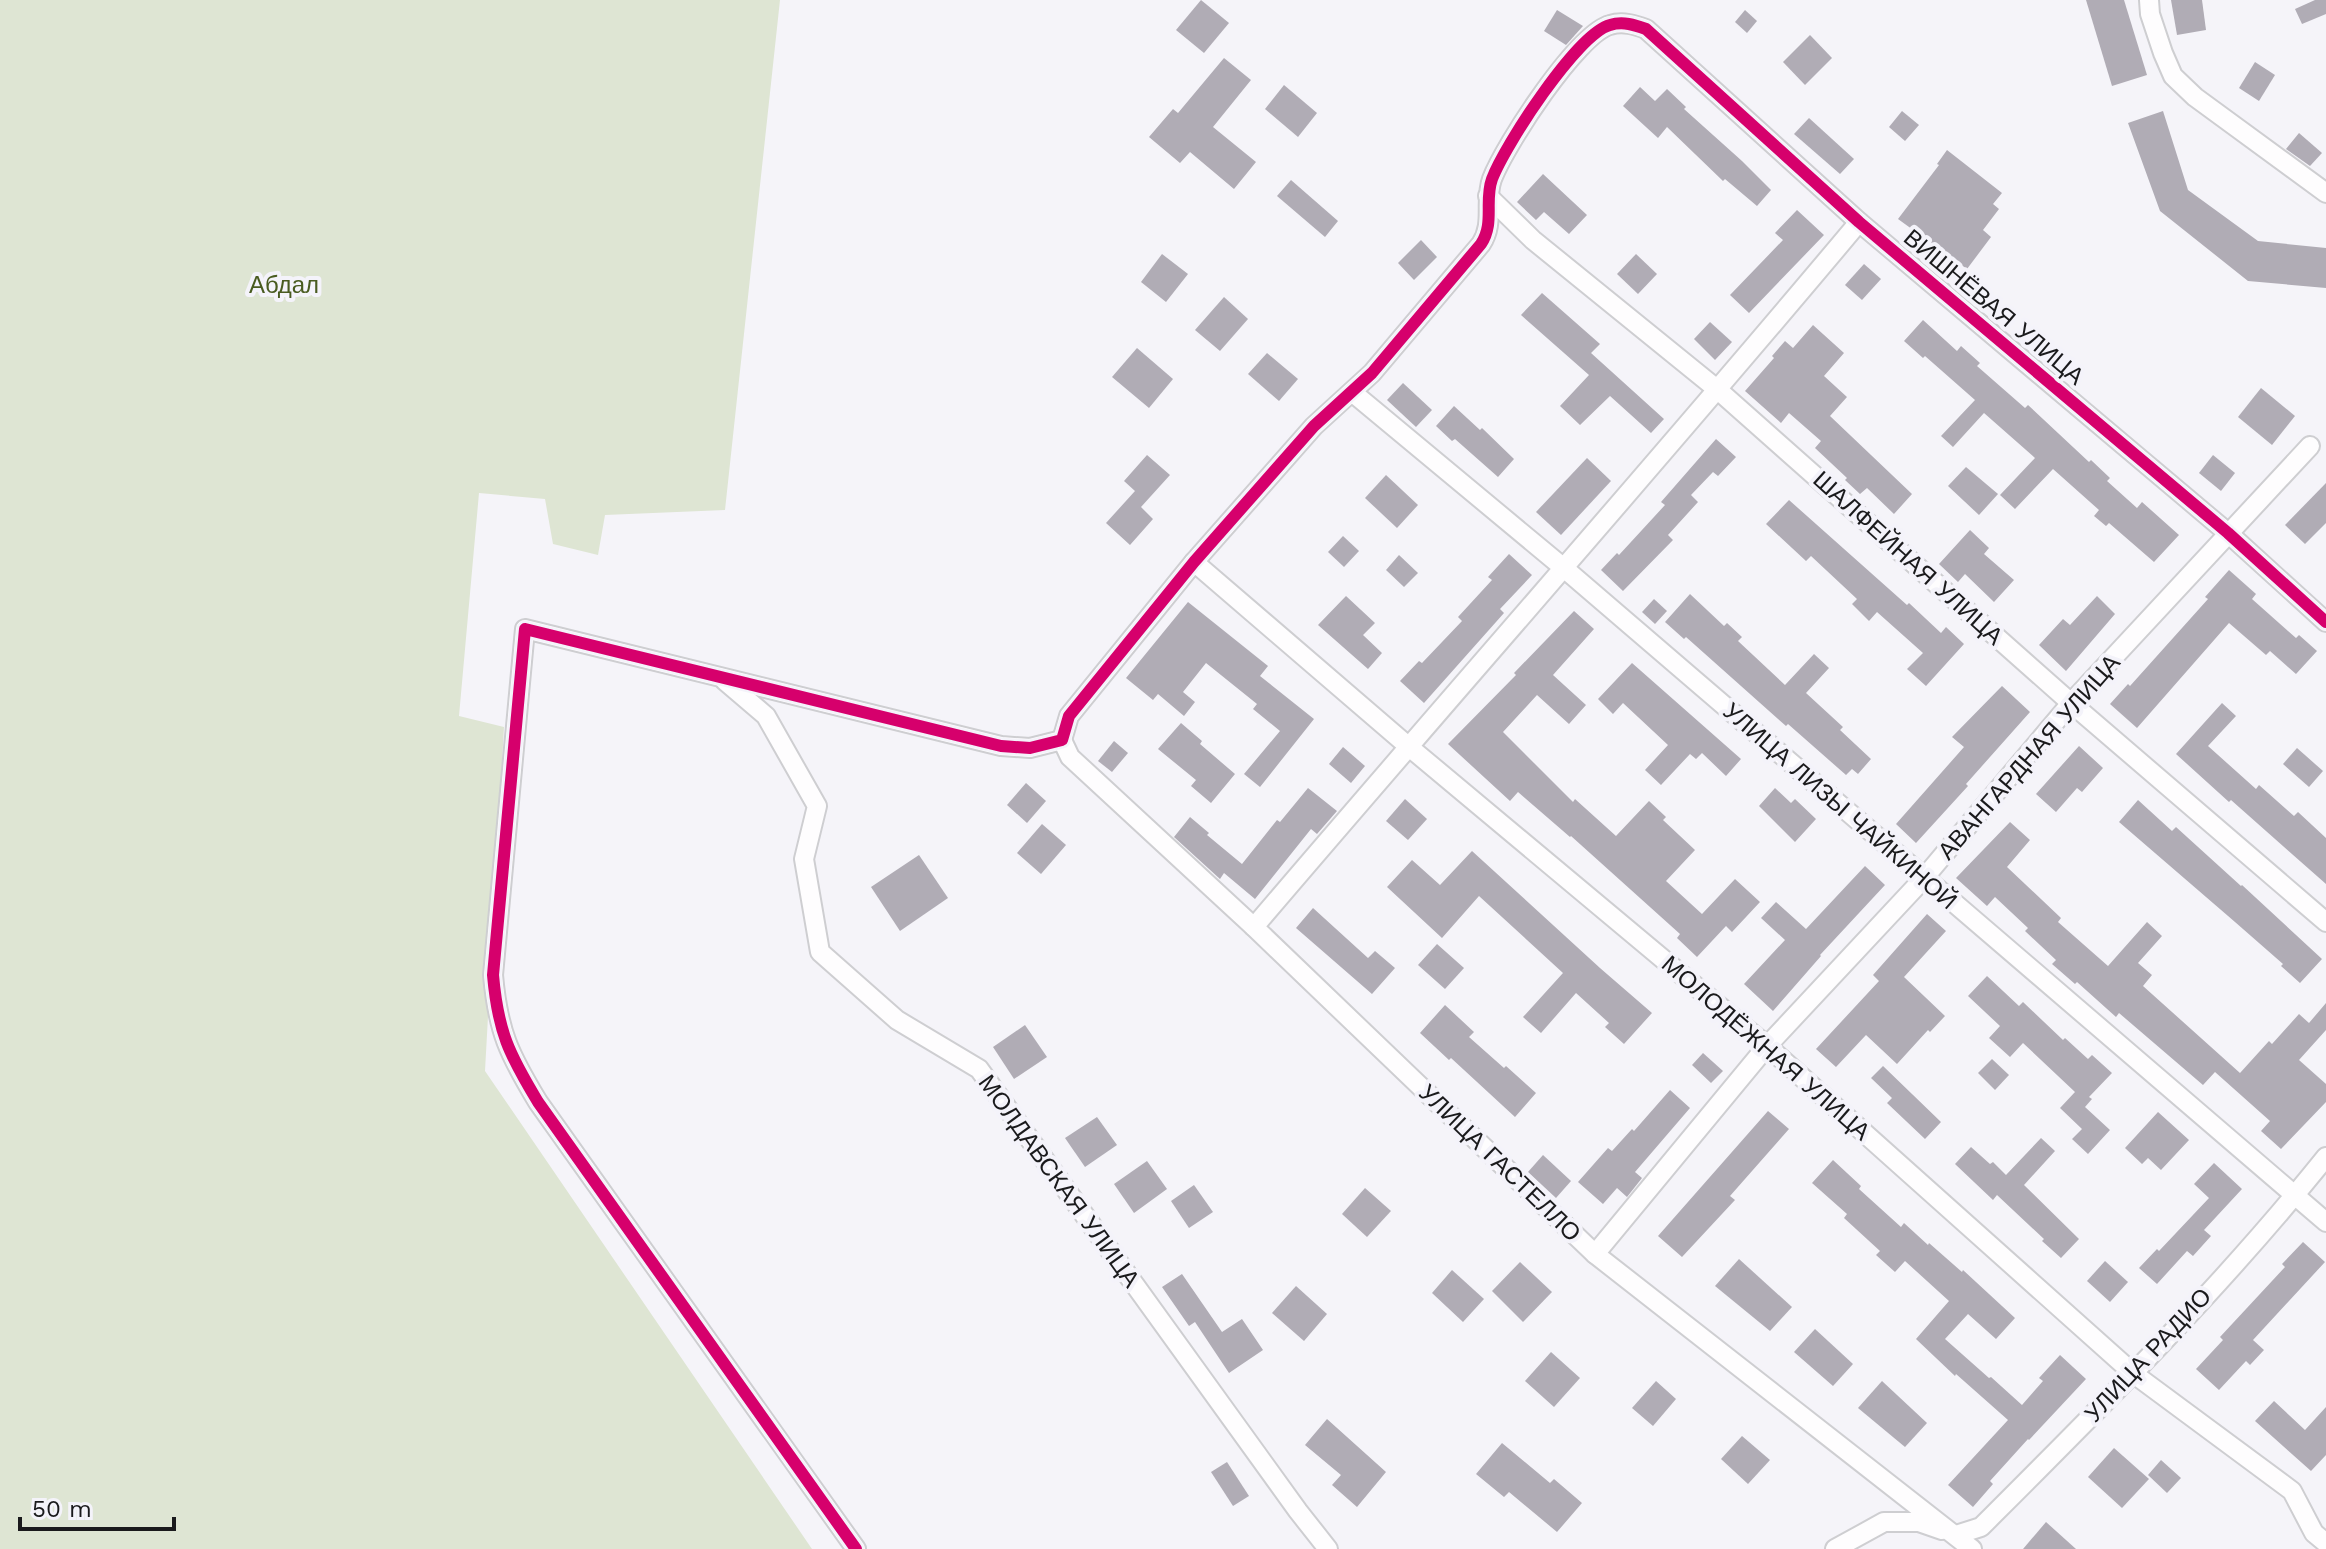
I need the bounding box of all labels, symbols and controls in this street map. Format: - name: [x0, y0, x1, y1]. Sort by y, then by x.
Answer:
- street label: ВИШНЁВАЯ УЛИЦА: [1898, 223, 2090, 391]
- park label: Абдал: [249, 271, 319, 299]
- street label: ШАЛФЕЙНАЯ УЛИЦА: [1807, 465, 2009, 651]
- street label: АВАНГАРДНАЯ УЛИЦА: [1932, 649, 2126, 865]
- street label: УЛИЦА ЛИЗЫ ЧАЙКИНОЙ: [1718, 697, 1962, 915]
- street label: МОЛОДЁЖНАЯ УЛИЦА: [1656, 950, 1876, 1146]
- street label: МОЛДАВСКАЯ УЛИЦА: [973, 1069, 1145, 1293]
- street label: УЛИЦА ГАСТЕЛЛО: [1413, 1079, 1587, 1247]
- street label: УЛИЦА РАДИО: [2079, 1282, 2217, 1428]
- scale bar: [20, 1481, 174, 1531]
- text: 50 m: [32, 1495, 92, 1523]

